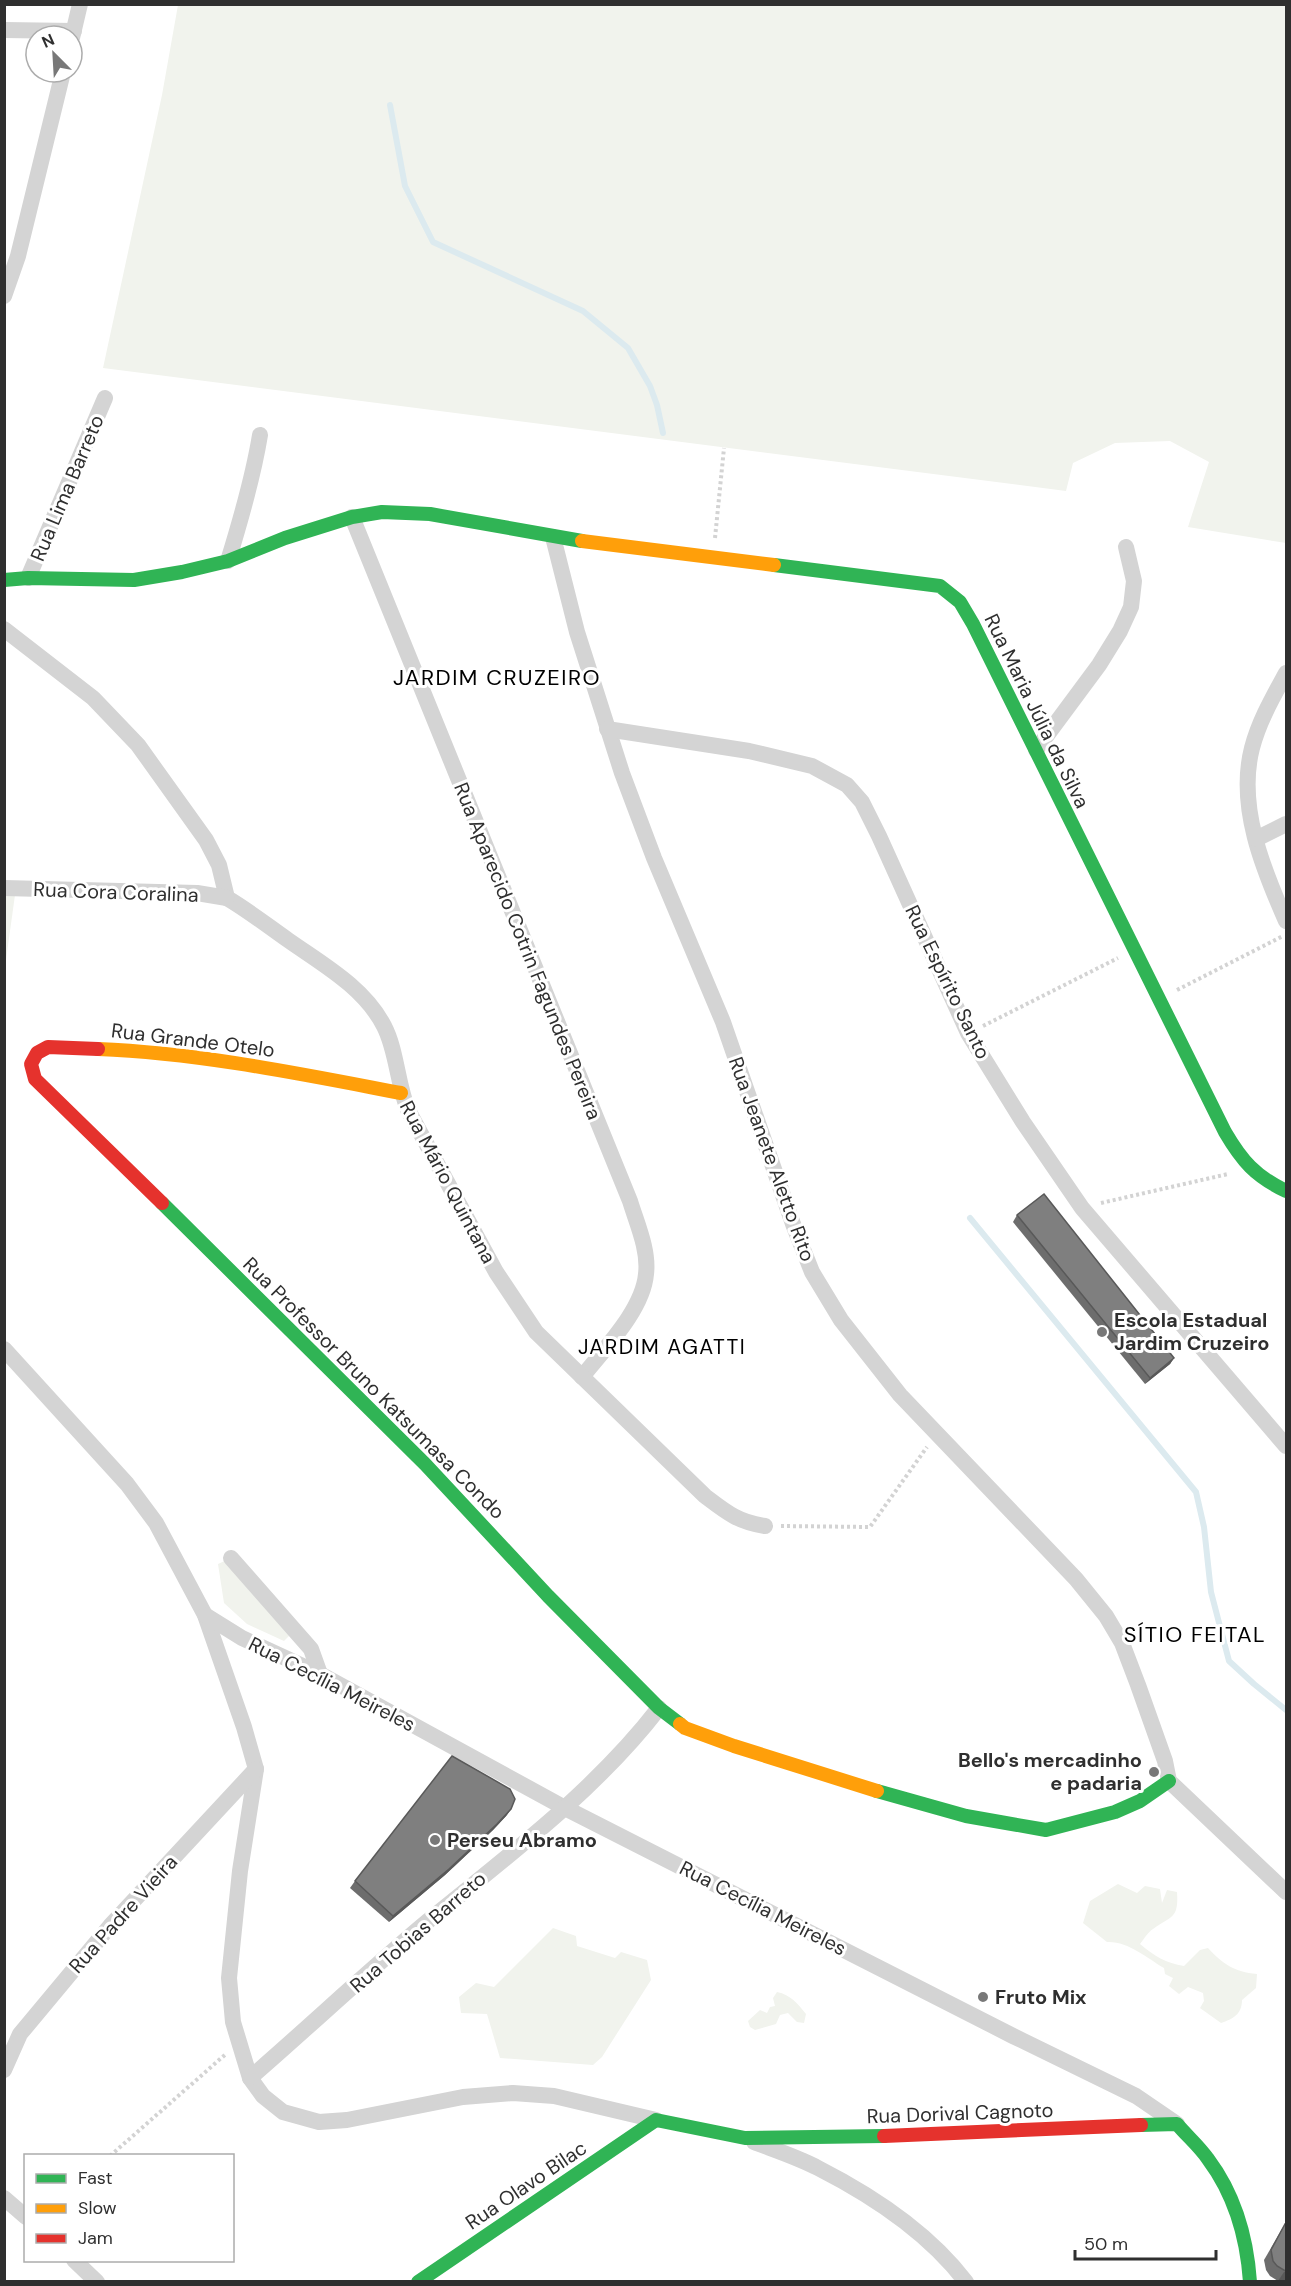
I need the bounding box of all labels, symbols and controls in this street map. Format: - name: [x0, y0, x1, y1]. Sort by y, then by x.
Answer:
- north arrow: [24, 24, 84, 84]
- text: N: [39, 29, 58, 53]
- street label: Rua Lima Barreto: [24, 411, 110, 565]
- street label: Rua Maria Júlia da Silva: [979, 610, 1095, 812]
- district label: JARDIM CRUZEIRO: [393, 663, 601, 692]
- street label: Rua Aparecido Cotrin Fagundes Pereira: [448, 779, 608, 1123]
- street label: Rua Cora Coralina: [33, 876, 199, 908]
- street label: Rua Espírito Santo: [899, 901, 997, 1063]
- street label: Rua Grande Otelo: [110, 1017, 276, 1063]
- street label: Rua Jeanete Aletto Rito: [723, 1053, 821, 1265]
- street label: Rua Mário Quintana: [394, 1096, 502, 1268]
- street label: Rua Professor Bruno Katsumasa Condo: [237, 1251, 511, 1525]
- place label: Escola Estadual Jardim Cruzeiro: [1114, 1307, 1269, 1356]
- marker: Escola Estadual Jardim Cruzeiro: [1095, 1325, 1109, 1339]
- district label: JARDIM AGATTI: [578, 1333, 746, 1361]
- district label: SÍTIO FEITAL: [1124, 1620, 1266, 1649]
- street label: Rua Cecília Meireles: [244, 1631, 420, 1737]
- place label: Bello's mercadinho e padaria: [958, 1747, 1142, 1796]
- marker: Bello's mercadinho e padaria: [1147, 1765, 1161, 1779]
- place label: Perseu Abramo: [447, 1827, 597, 1853]
- marker: Perseu Abramo: [428, 1833, 442, 1847]
- street label: Rua Padre Vieira: [63, 1849, 183, 1979]
- street label: Rua Cecília Meireles: [675, 1855, 851, 1961]
- street label: Rua Tobias Barreto: [344, 1866, 492, 1998]
- place label: Fruto Mix: [995, 1984, 1087, 2010]
- marker: Fruto Mix: [976, 1990, 990, 2004]
- street label: Rua Dorival Cagnoto: [866, 2097, 1054, 2129]
- street label: Rua Olavo Bilac: [460, 2135, 592, 2235]
- legend: [24, 2154, 234, 2262]
- text: Fast: [78, 2166, 113, 2190]
- text: Slow: [78, 2196, 117, 2220]
- scale bar: [1075, 2223, 1216, 2261]
- text: Jam: [78, 2226, 113, 2250]
- text: 50 m: [1084, 2232, 1128, 2256]

